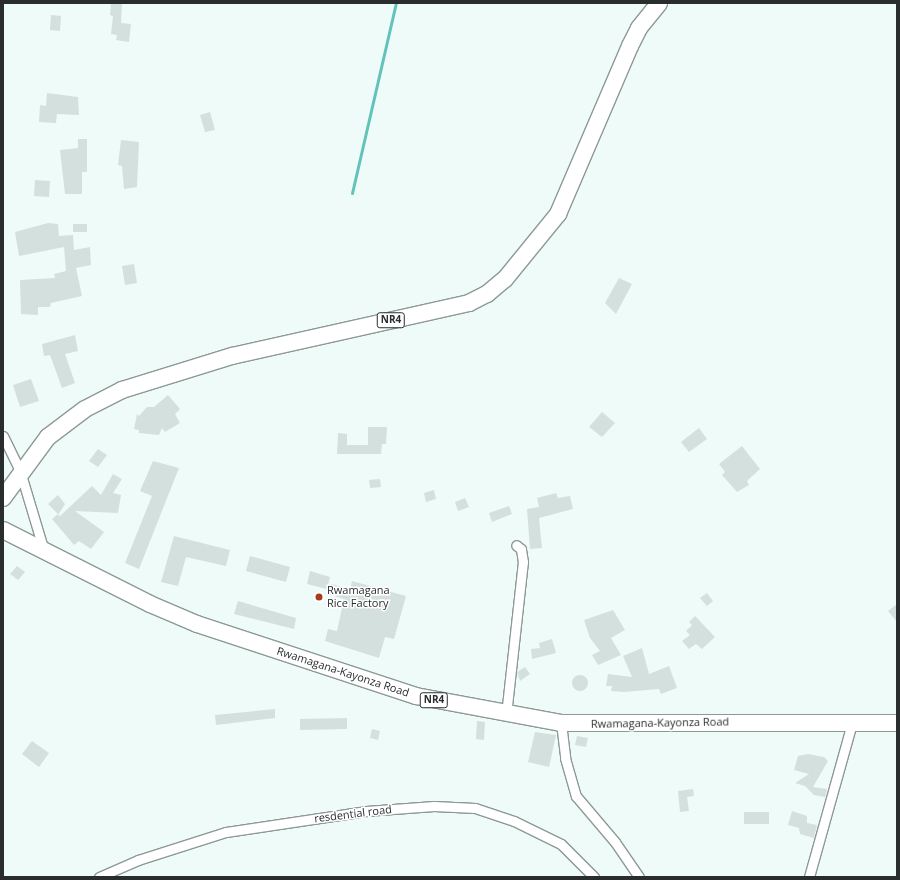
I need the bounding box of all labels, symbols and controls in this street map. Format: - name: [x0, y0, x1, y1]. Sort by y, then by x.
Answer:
- road number: NR4: [376, 312, 406, 328]
- place label: Rwamagana Rice Factory: [327, 584, 390, 610]
- marker: Rwamagana Rice Factory: [314, 592, 324, 602]
- street label: Rwamagana-Kayonza Road: [275, 644, 411, 700]
- road number: NR4: [419, 692, 449, 708]
- street label: Rwamagana-Kayonza Road: [591, 715, 729, 731]
- street label: resdential road: [314, 803, 392, 825]

